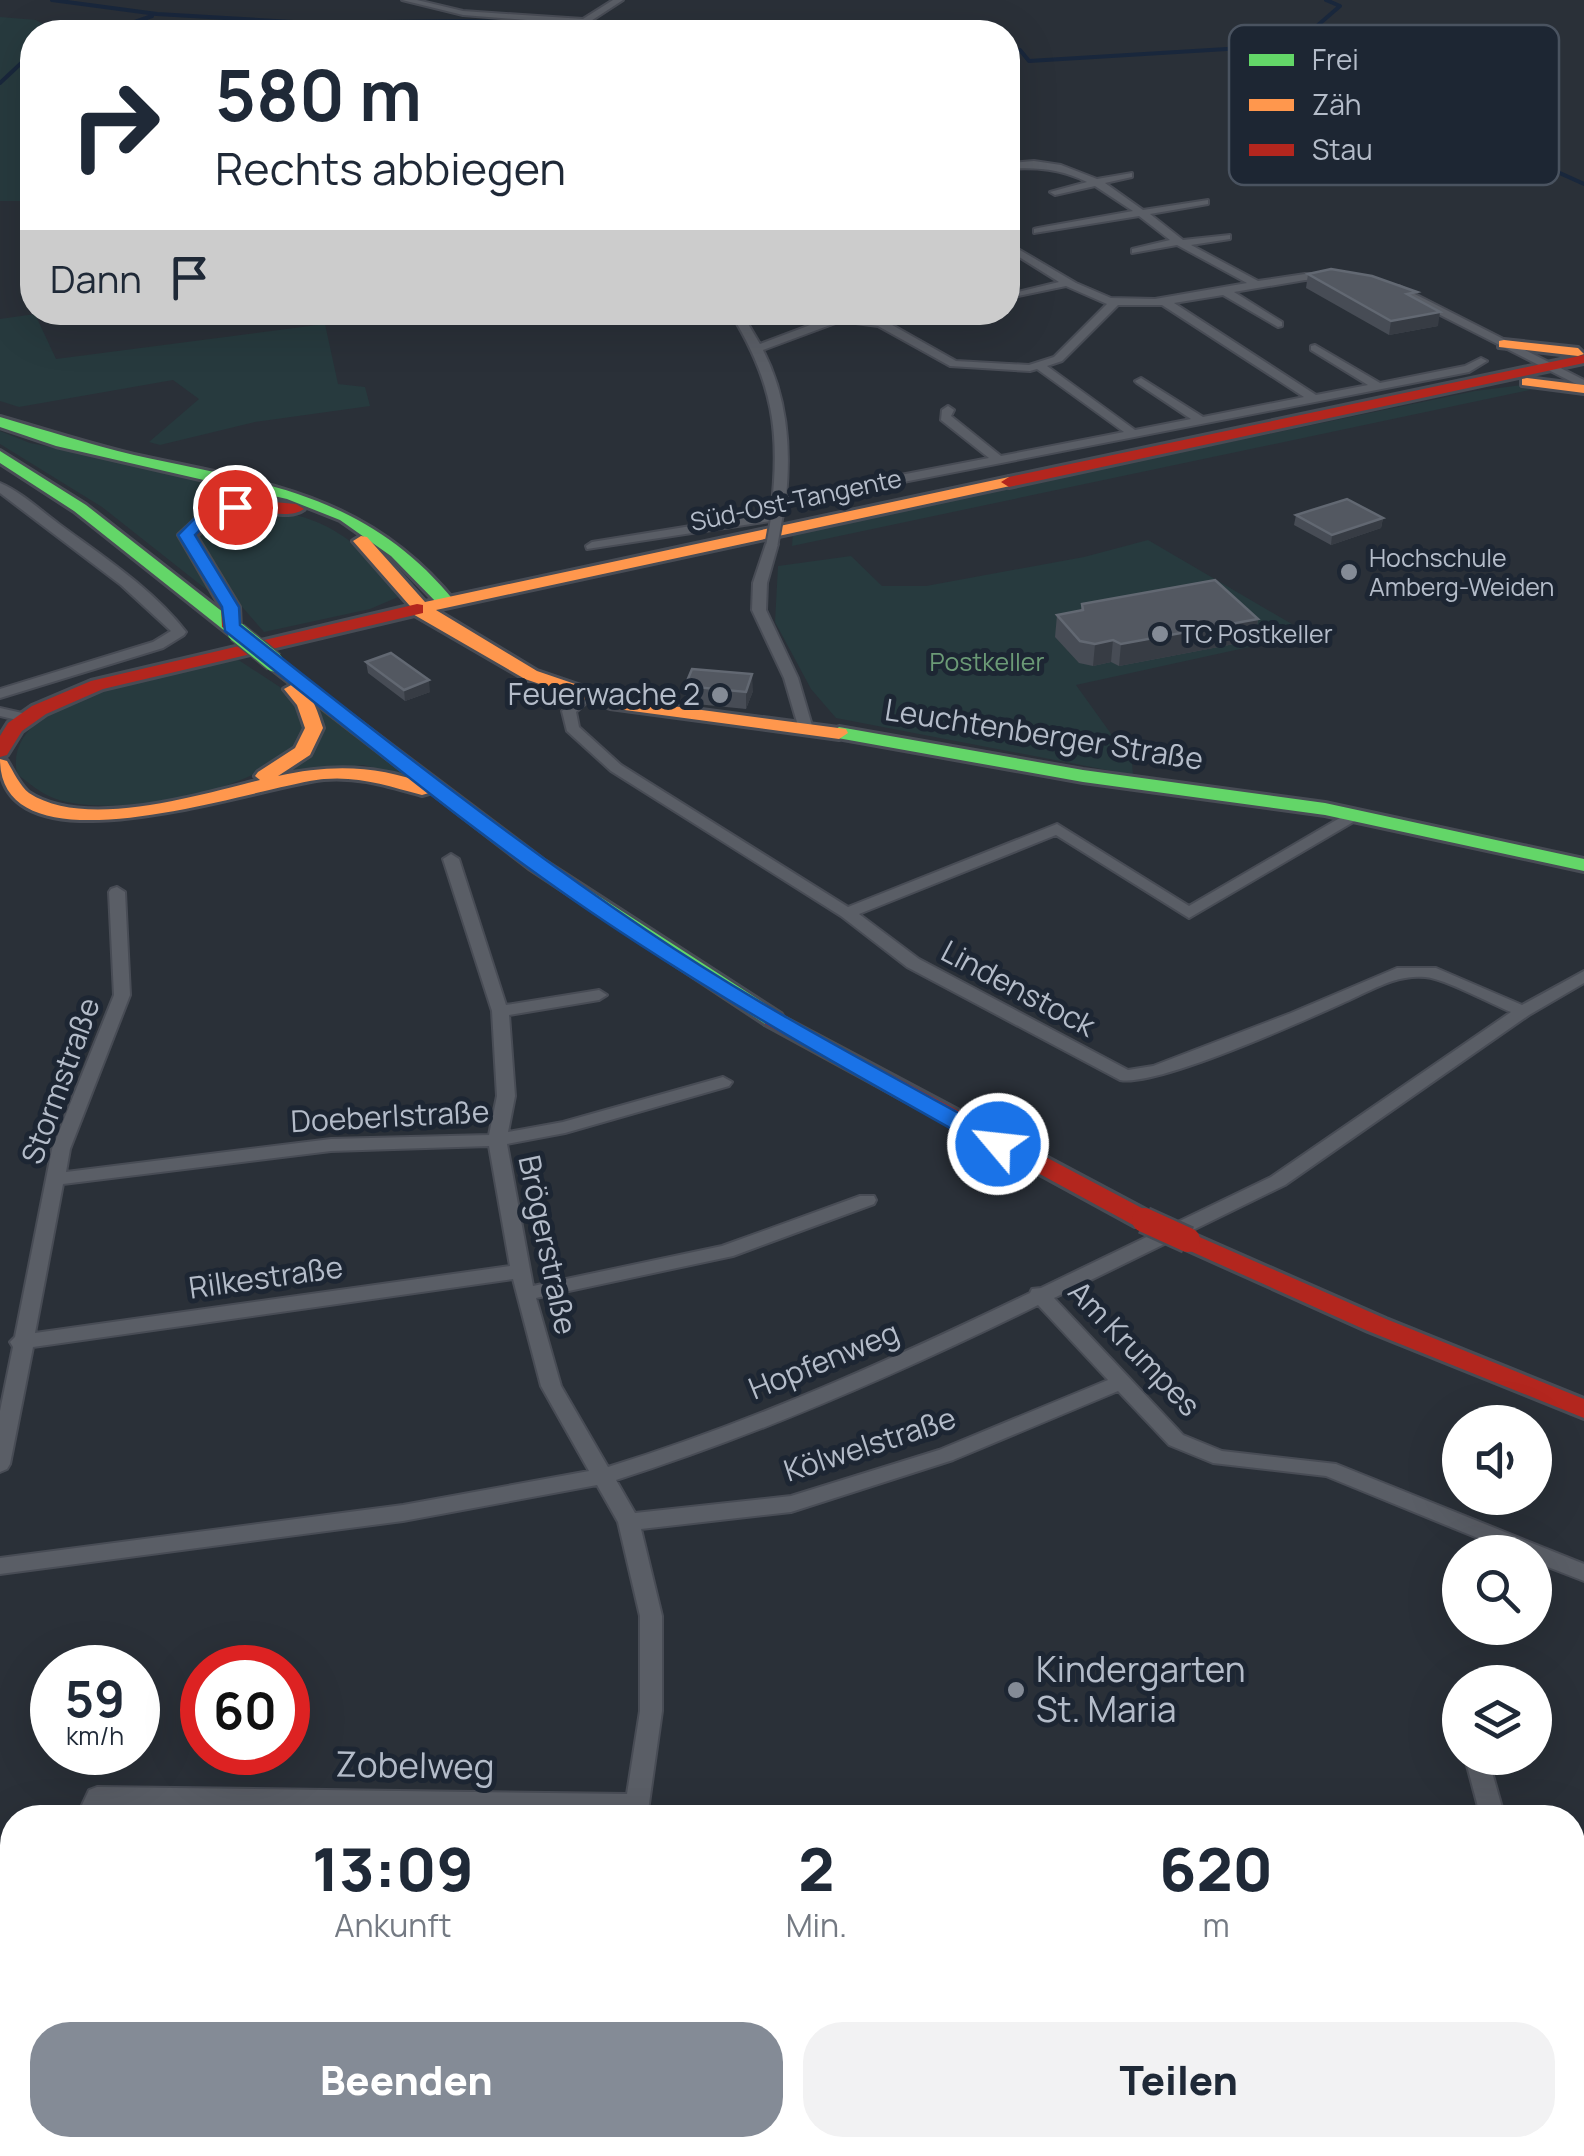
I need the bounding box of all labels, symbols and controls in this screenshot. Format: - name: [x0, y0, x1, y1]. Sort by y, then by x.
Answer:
- legend: [1229, 25, 1559, 185]
- text: Frei: [1312, 40, 1359, 78]
- text: 580 m: [215, 46, 422, 142]
- icon: right: [50, 60, 180, 190]
- text: Zäh: [1312, 85, 1361, 123]
- text: Stau: [1312, 130, 1373, 168]
- text: Rechts abbiegen: [215, 137, 566, 199]
- icon: arrive: [162, 250, 217, 305]
- text: Dann: [50, 252, 142, 304]
- street label: Süd-Ost-Tangente: [687, 460, 905, 539]
- pin: [193, 465, 278, 550]
- icon: arrive: [208, 480, 263, 535]
- place label: Hochschule Amberg-Weiden: [1369, 540, 1554, 604]
- marker: Hochschule Amberg-Weiden: [1338, 561, 1360, 583]
- place label: TC Postkeller: [1180, 616, 1333, 651]
- marker: TC Postkeller: [1149, 623, 1171, 645]
- park label: Postkeller: [930, 644, 1044, 679]
- place label: Feuerwache 2: [508, 673, 700, 714]
- marker: Feuerwache 2: [709, 684, 731, 706]
- street label: Leuchtenberger Straße: [882, 688, 1206, 779]
- street label: Lindenstock: [934, 930, 1104, 1046]
- street label: Stormstraße: [11, 992, 109, 1169]
- street label: Doeberlstraße: [290, 1090, 490, 1141]
- position arrow: [946, 1092, 1050, 1196]
- street label: Brögerstraße: [509, 1151, 587, 1338]
- street label: Rilkestraße: [186, 1245, 345, 1308]
- street label: Am Krumpes: [1060, 1271, 1210, 1425]
- street label: Hopfenweg: [742, 1311, 905, 1408]
- street label: Kölwelstraße: [778, 1397, 961, 1491]
- map controls: [1442, 1405, 1552, 1775]
- button: sound: [1442, 1405, 1552, 1515]
- button: search: [1442, 1535, 1552, 1645]
- speed limit sign: 60: [180, 1645, 310, 1775]
- place label: Kindergarten St. Maria: [1036, 1645, 1246, 1733]
- text: 59: [65, 1664, 125, 1732]
- button: layers: [1442, 1665, 1552, 1775]
- marker: Kindergarten St. Maria: [1005, 1679, 1027, 1701]
- text: km/h: [66, 1718, 124, 1753]
- street label: Zobelweg: [335, 1740, 495, 1790]
- text: 13:09: [312, 1827, 474, 1909]
- text: 2: [798, 1827, 835, 1909]
- text: 620: [1159, 1827, 1273, 1909]
- text: Ankunft: [334, 1903, 452, 1947]
- text: Min.: [786, 1903, 847, 1947]
- text: m: [1202, 1903, 1230, 1947]
- button: Beenden: [30, 2022, 783, 2137]
- button: Teilen: [803, 2022, 1555, 2137]

